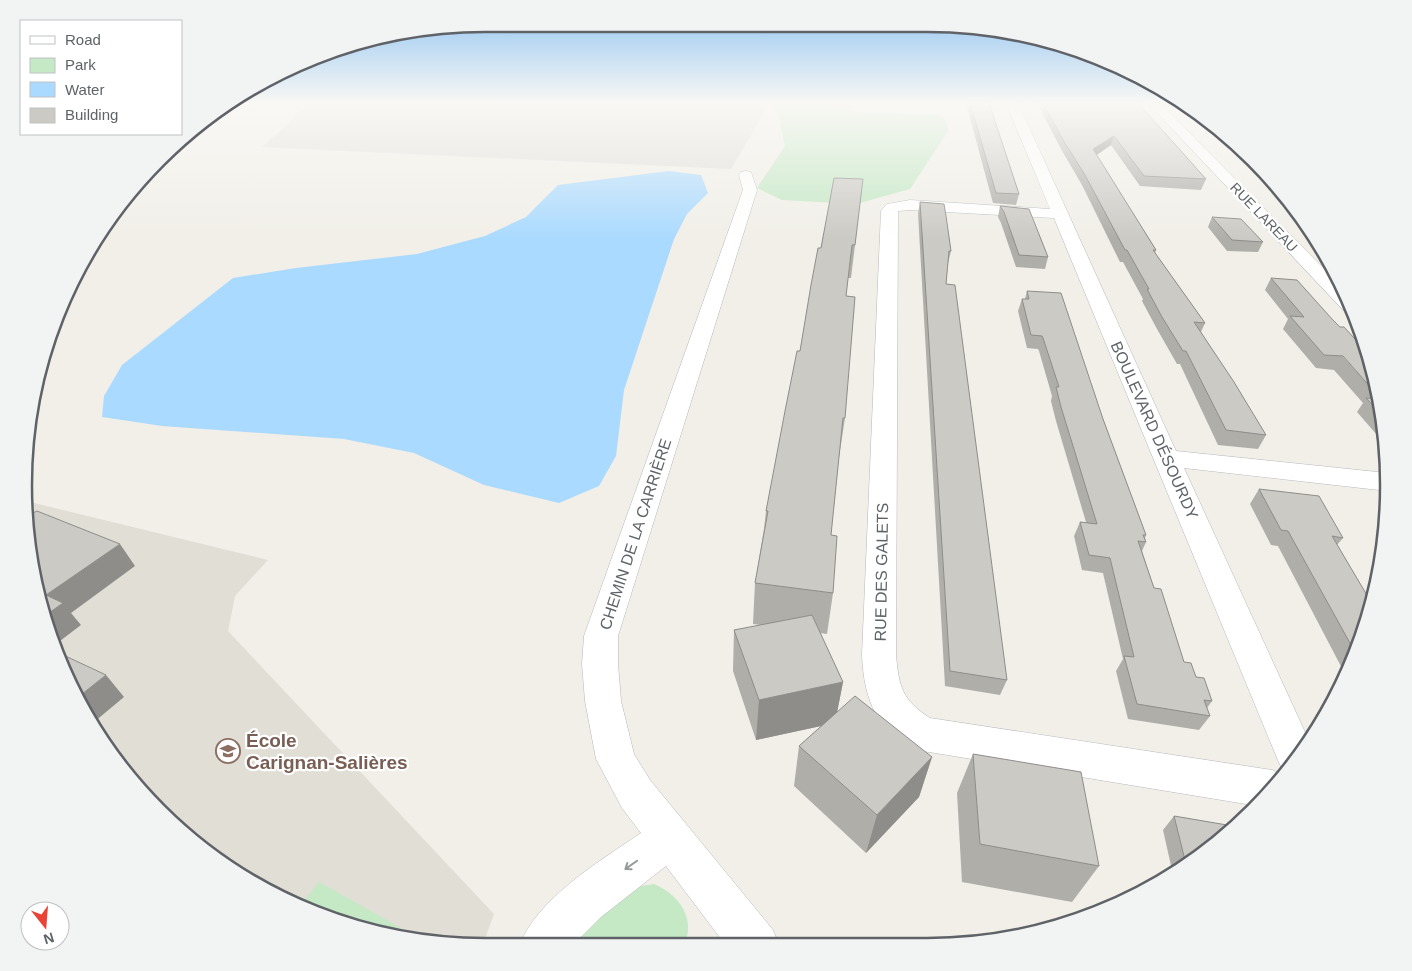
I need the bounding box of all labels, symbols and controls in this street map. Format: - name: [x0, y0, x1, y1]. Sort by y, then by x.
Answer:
- legend: [20, 20, 182, 135]
- text: Road: [65, 31, 101, 48]
- text: Park: [65, 56, 96, 73]
- text: Water: [65, 81, 104, 98]
- text: Building: [65, 106, 118, 123]
- street label: RUE LAREAU: [1227, 179, 1301, 255]
- street label: BOULEVARD DÉSOURDY: [1108, 338, 1203, 522]
- street label: CHEMIN DE LA CARRIÈRE: [596, 436, 674, 632]
- street label: RUE DES GALETS: [872, 503, 891, 641]
- place label: École Carignan-Salières: [246, 730, 408, 773]
- school or university icon: École Carignan-Salières: [215, 738, 241, 764]
- one-way arrow: [625, 860, 639, 870]
- north arrow: [20, 901, 70, 951]
- text: N: [42, 929, 56, 948]

